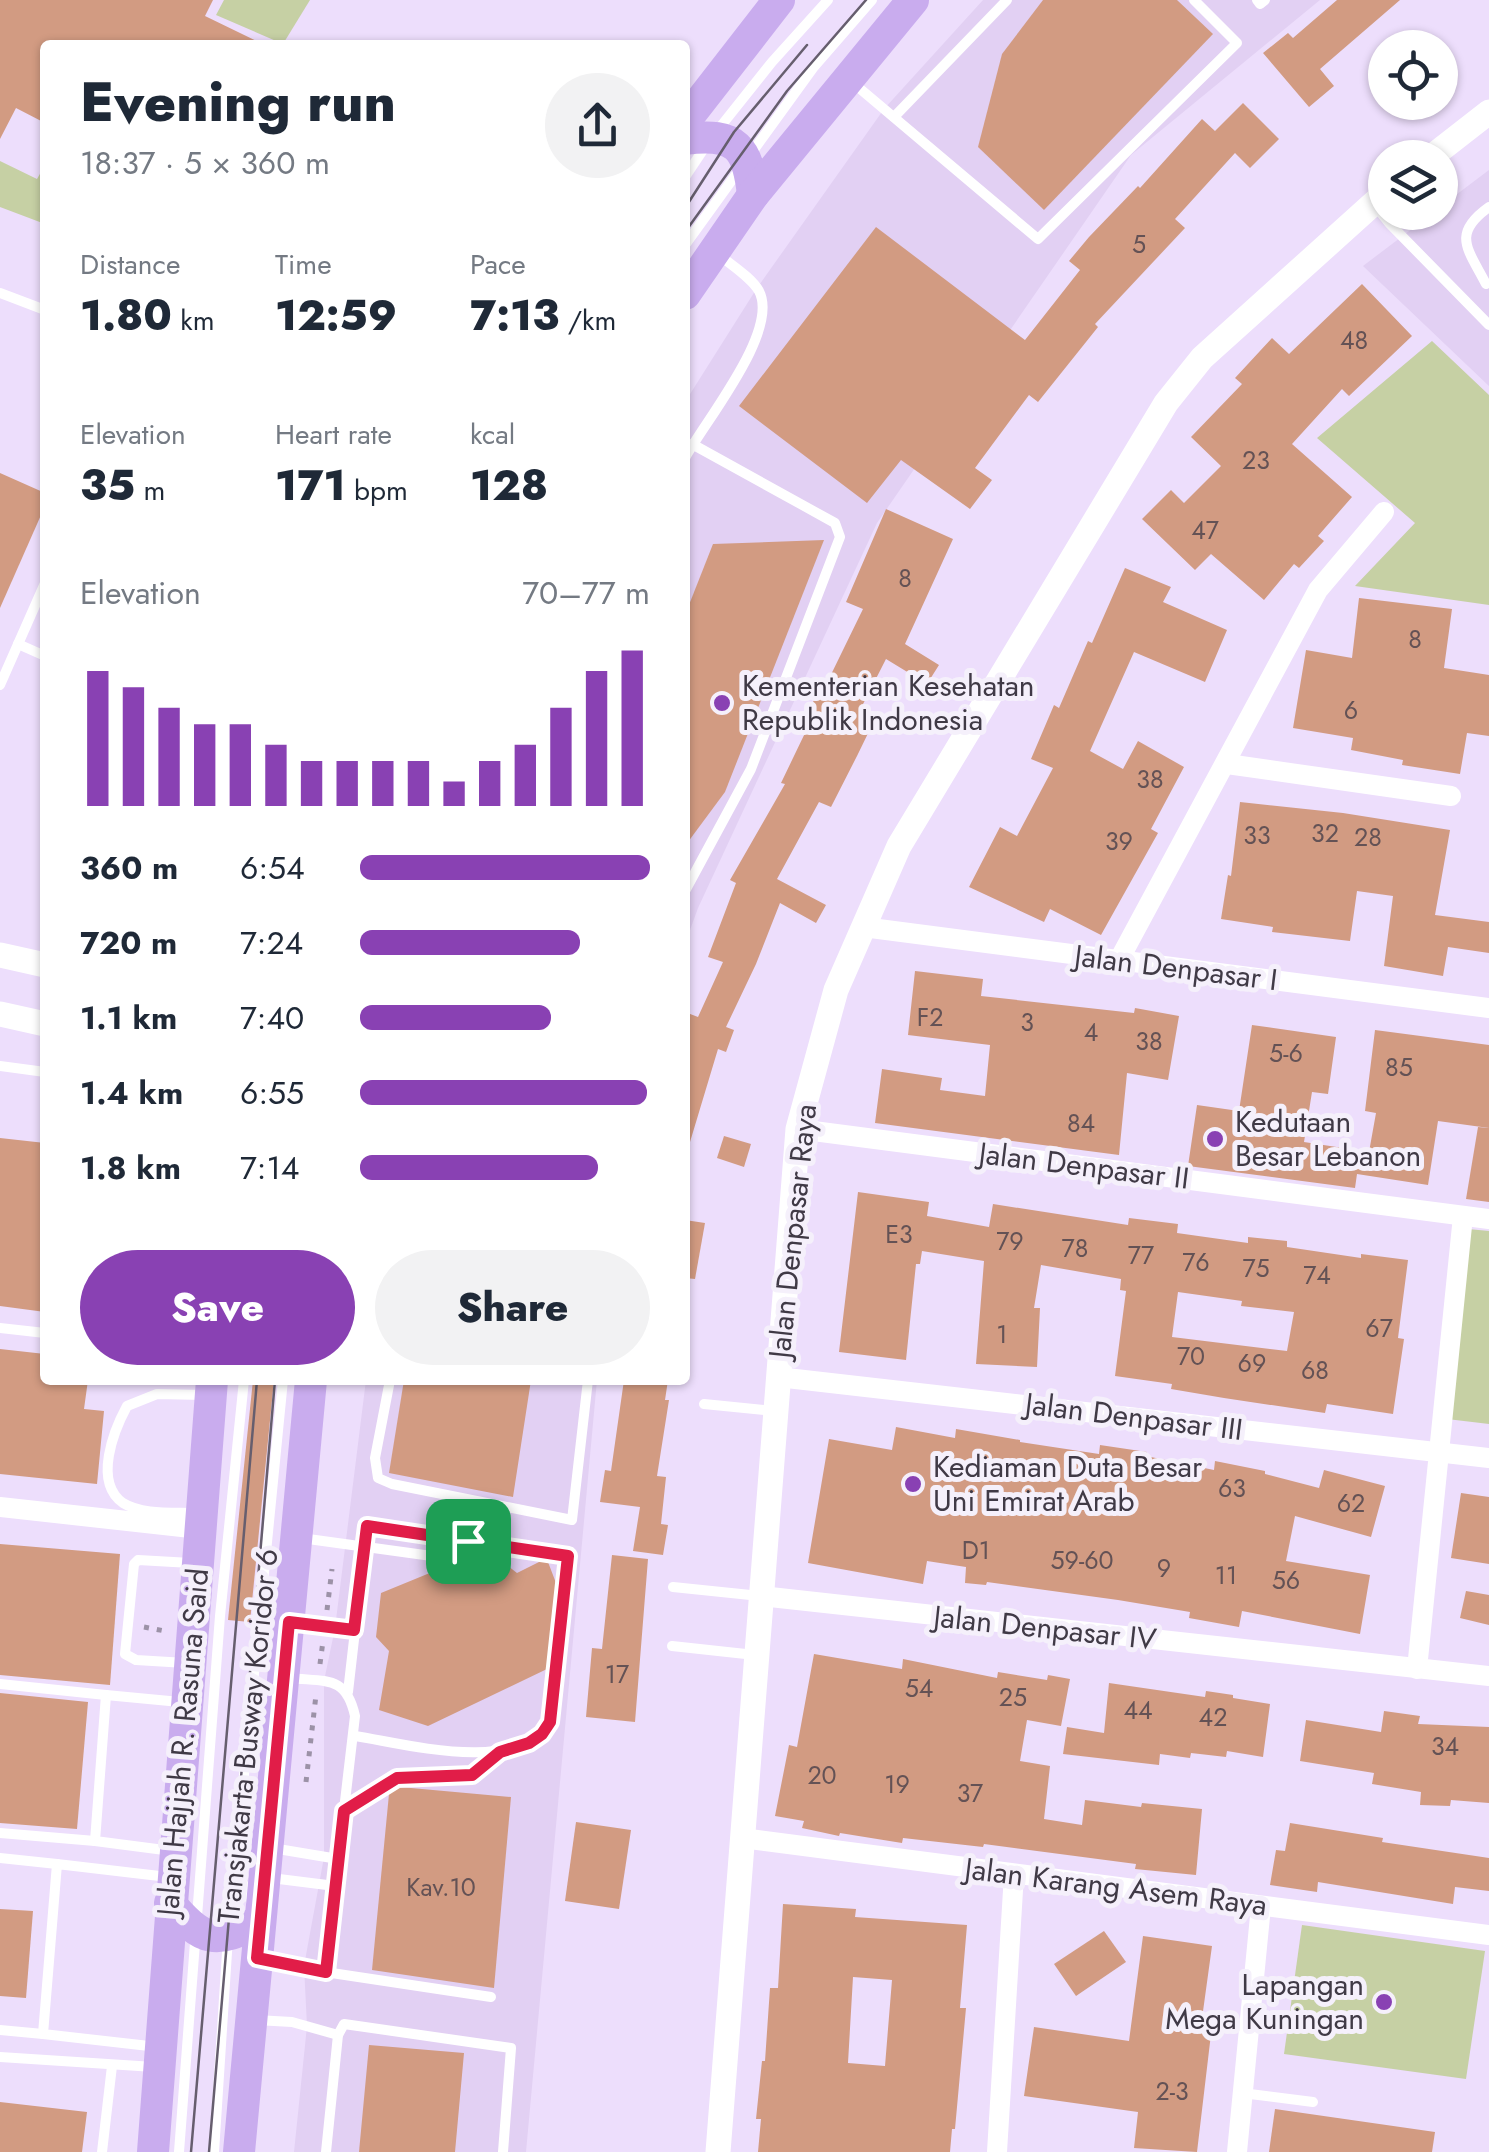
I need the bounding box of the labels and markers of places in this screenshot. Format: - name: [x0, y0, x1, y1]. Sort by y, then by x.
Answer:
- place label: Kementerian Kesehatan Republik Indonesia: [742, 664, 1035, 741]
- marker: Kementerian Kesehatan Republik Indonesia: [711, 692, 733, 714]
- place label: Kedutaan Besar Lebanon: [1235, 1100, 1421, 1177]
- marker: Kedutaan Besar Lebanon: [1204, 1128, 1226, 1150]
- place label: Kediaman Duta Besar Uni Emirat Arab: [933, 1445, 1203, 1522]
- marker: Kediaman Duta Besar Uni Emirat Arab: [902, 1473, 924, 1495]
- pin: [426, 1499, 511, 1584]
- place label: Lapangan Mega Kuningan: [1165, 1963, 1364, 2040]
- marker: Lapangan Mega Kuningan: [1373, 1991, 1395, 2013]

